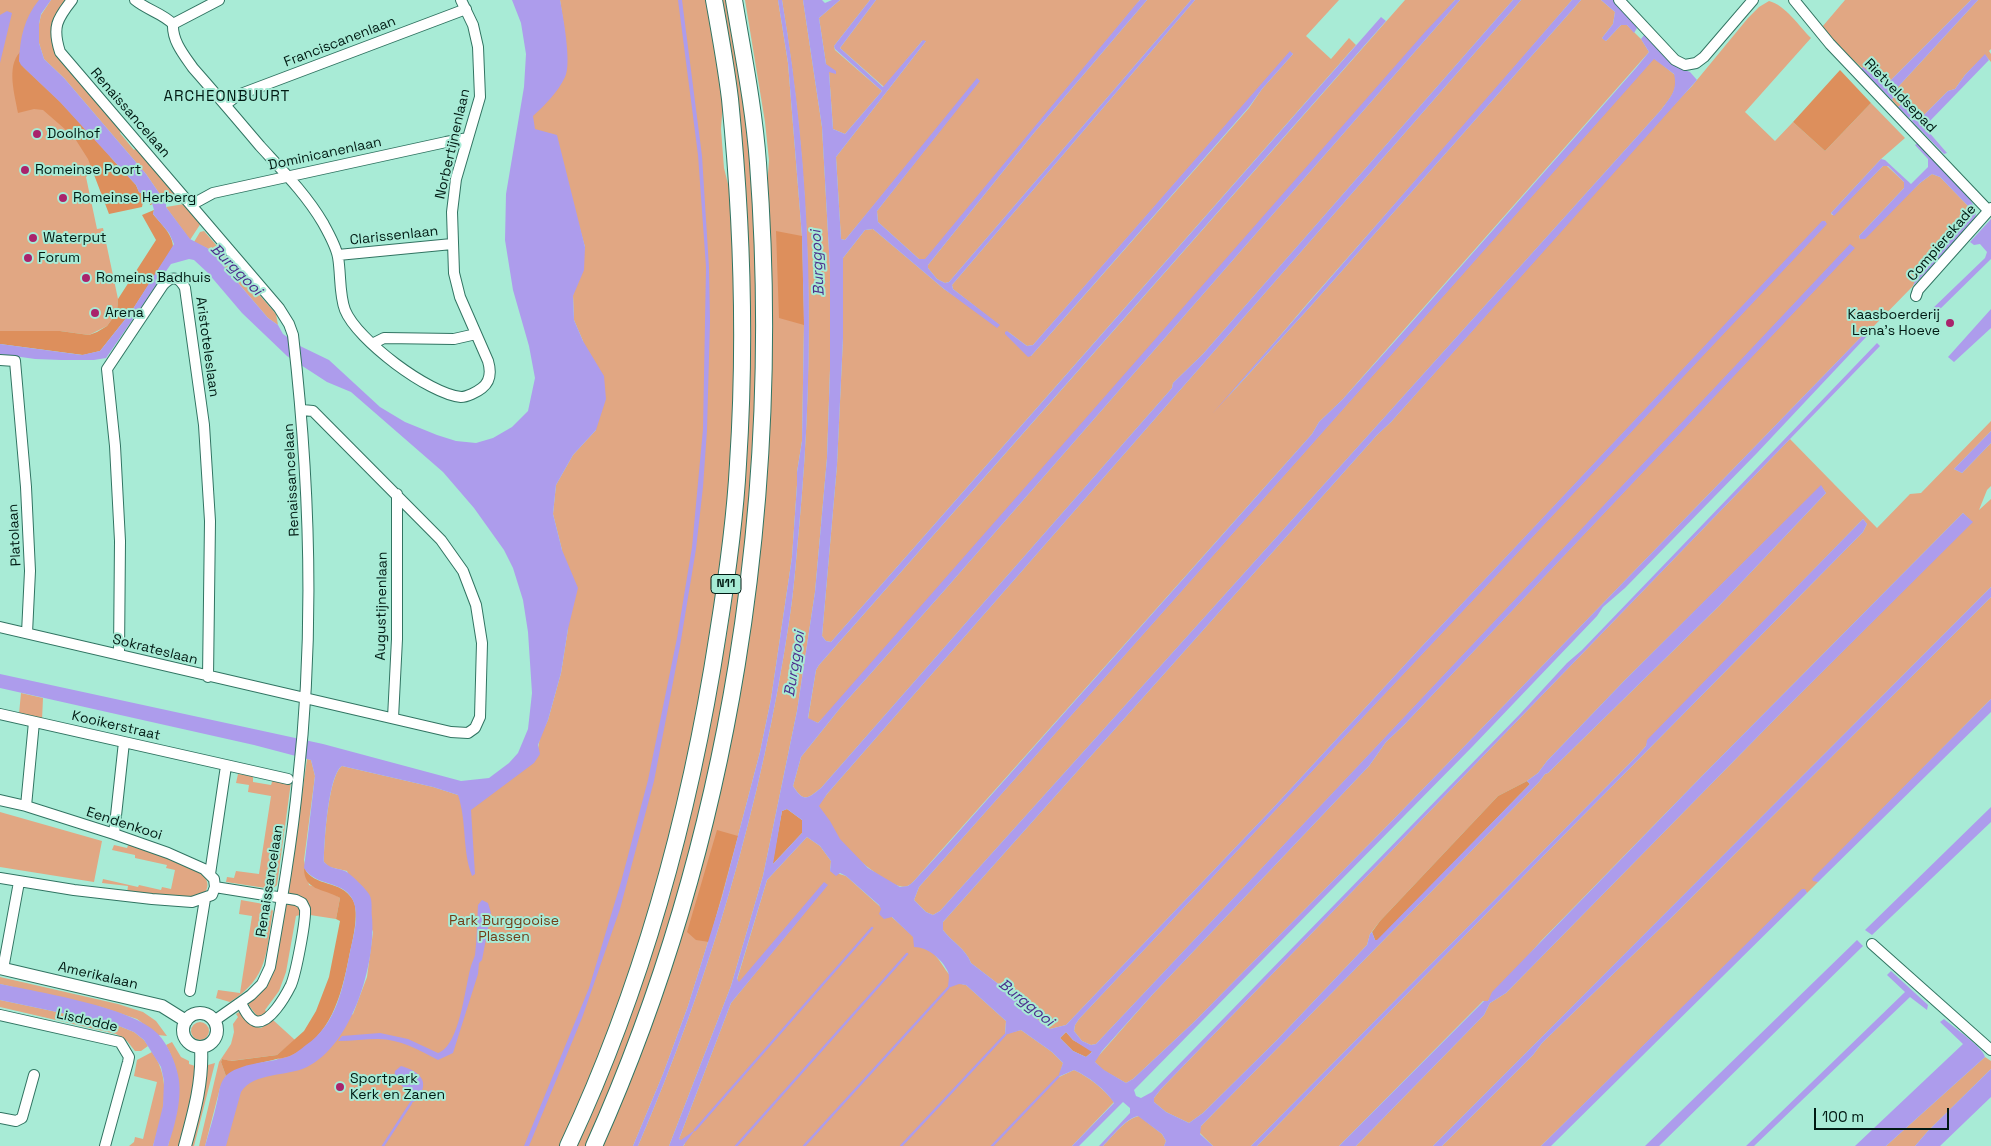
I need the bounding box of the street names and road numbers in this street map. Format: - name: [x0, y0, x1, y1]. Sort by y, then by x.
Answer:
- street label: Franciscanenlaan: [282, 13, 398, 71]
- street label: Rietveldsepad: [1861, 56, 1939, 136]
- street label: Renaissancelaan: [86, 65, 174, 161]
- street label: Norbertijnenlaan: [432, 87, 474, 201]
- street label: Dominicanenlaan: [267, 134, 383, 174]
- street label: Compierekade: [1904, 201, 1980, 285]
- street label: Clarissenlaan: [349, 223, 439, 249]
- street label: Aristoteleslaan: [192, 296, 222, 398]
- street label: Renaissancelaan: [281, 423, 303, 537]
- street label: Platolaan: [5, 503, 25, 567]
- street label: Augustijnenlaan: [373, 551, 391, 661]
- road number: N11: [711, 574, 741, 594]
- street label: Sokrateslaan: [111, 631, 199, 669]
- street label: Kooikerstraat: [70, 708, 162, 744]
- street label: Eendenkooi: [84, 804, 164, 844]
- street label: Renaissancelaan: [253, 824, 287, 938]
- street label: Amerikalaan: [56, 959, 140, 993]
- street label: Lisdodde: [55, 1006, 119, 1036]

